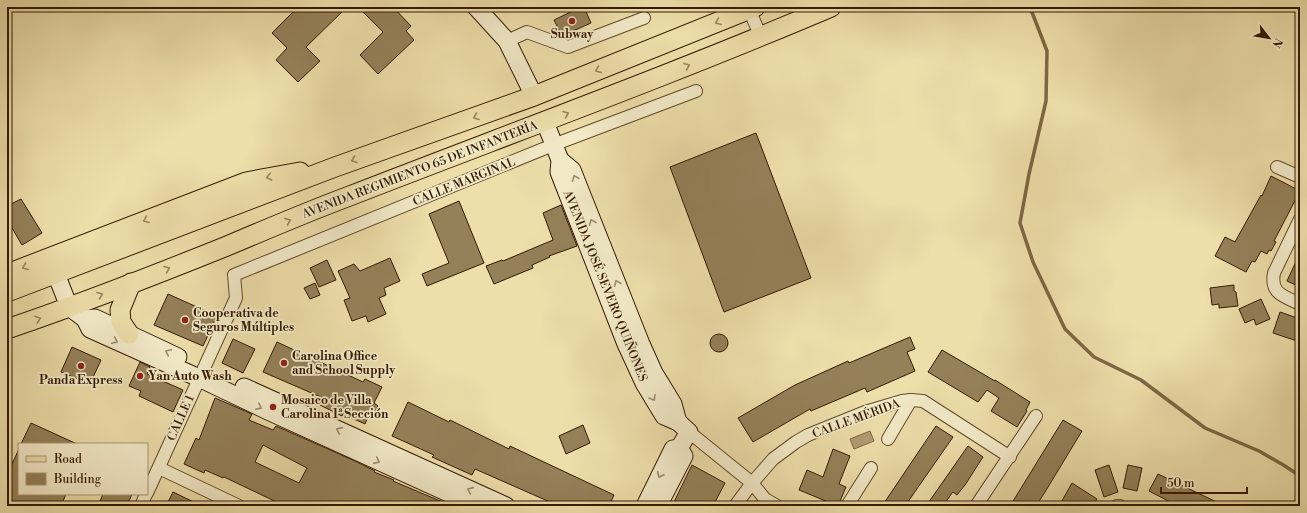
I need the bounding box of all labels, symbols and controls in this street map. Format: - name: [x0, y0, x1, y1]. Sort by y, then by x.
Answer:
- marker: Subway: [567, 16, 577, 26]
- one-way arrow: [715, 17, 722, 25]
- north arrow: [1249, 18, 1289, 58]
- place label: Subway: [551, 27, 594, 42]
- text: N: [1268, 35, 1285, 50]
- one-way arrow: [682, 63, 690, 71]
- one-way arrow: [594, 66, 601, 74]
- one-way arrow: [562, 110, 569, 118]
- one-way arrow: [473, 112, 480, 120]
- street label: AVENIDA REGIMIENTO 65 DE INFANTERÍA: [298, 116, 541, 222]
- street label: CALLE MARGINAL: [411, 155, 517, 209]
- one-way arrow: [351, 156, 358, 164]
- one-way arrow: [266, 172, 272, 181]
- one-way arrow: [572, 175, 580, 183]
- street label: AVENIDA JOSÉ SEVERO QUIÑONES: [559, 186, 652, 384]
- one-way arrow: [143, 215, 150, 223]
- one-way arrow: [284, 217, 291, 225]
- one-way arrow: [589, 218, 597, 225]
- one-way arrow: [22, 262, 29, 270]
- one-way arrow: [164, 266, 171, 274]
- one-way arrow: [613, 280, 621, 287]
- one-way arrow: [96, 292, 103, 300]
- place label: Cooperativa de Seguros Múltiples: [193, 306, 294, 335]
- one-way arrow: [35, 315, 42, 323]
- marker: Cooperativa de Seguros Múltiples: [180, 315, 190, 325]
- one-way arrow: [111, 336, 119, 344]
- one-way arrow: [165, 349, 172, 357]
- place label: Carolina Office and School Supply: [292, 349, 396, 378]
- marker: Carolina Office and School Supply: [279, 358, 289, 368]
- marker: Panda Express: [76, 361, 86, 371]
- place label: Yan Auto Wash: [148, 369, 232, 384]
- marker: Yan Auto Wash: [135, 371, 145, 381]
- place label: Panda Express: [39, 373, 123, 388]
- street label: CALLE 1: [164, 392, 198, 443]
- place label: Mosaico de Villa Carolina 1ª Sección: [281, 393, 389, 422]
- one-way arrow: [649, 394, 656, 401]
- street label: CALLE MÉRIDA: [809, 394, 903, 442]
- one-way arrow: [255, 402, 262, 410]
- marker: Mosaico de Villa Carolina 1ª Sección: [268, 402, 278, 412]
- one-way arrow: [336, 427, 344, 435]
- legend: [18, 443, 148, 495]
- text: Road: [54, 452, 82, 467]
- one-way arrow: [373, 456, 380, 464]
- scale bar: [1161, 469, 1247, 495]
- one-way arrow: [657, 470, 665, 478]
- text: Building: [53, 472, 102, 487]
- text: 50 m: [1167, 476, 1195, 491]
- one-way arrow: [467, 487, 475, 495]

